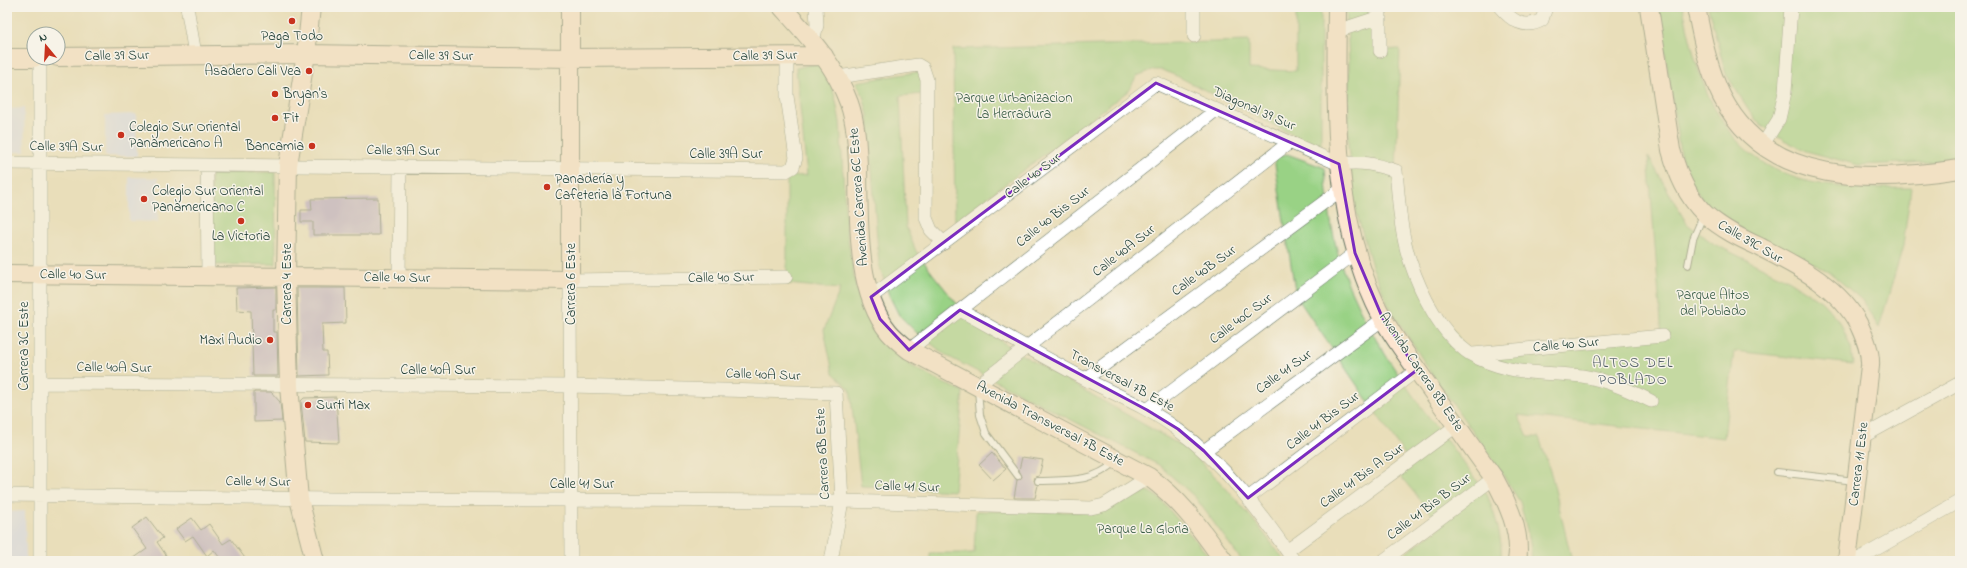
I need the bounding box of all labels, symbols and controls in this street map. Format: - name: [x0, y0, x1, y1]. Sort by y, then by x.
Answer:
- marker: Paga Todo: [287, 16, 297, 26]
- north arrow: [26, 26, 66, 66]
- place label: Paga Todo: [261, 26, 323, 48]
- text: N: [37, 29, 49, 46]
- street label: Calle 39 Sur: [85, 45, 150, 67]
- street label: Calle 39 Sur: [409, 45, 474, 67]
- street label: Calle 39 Sur: [733, 45, 798, 67]
- place label: Asadero Cali Vea: [204, 61, 301, 82]
- marker: Asadero Cali Vea: [304, 66, 314, 76]
- street label: Diagonal 39 Sur: [1208, 81, 1300, 138]
- place label: Bryan's: [282, 84, 328, 106]
- park label: Parque Urbanizacion La Herradura: [956, 88, 1072, 125]
- marker: Bryan's: [270, 89, 280, 99]
- place label: Fit: [282, 108, 300, 129]
- marker: Fit: [270, 113, 280, 123]
- place label: Colegio Sur Oriental Panamericano A: [129, 117, 240, 154]
- street label: Avenida Carrera 6C Este: [844, 126, 874, 267]
- marker: Colegio Sur Oriental Panamericano A: [116, 130, 126, 140]
- street label: Calle 39A Sur: [29, 136, 103, 158]
- place label: Bancamia: [244, 136, 304, 157]
- street label: Calle 39A Sur: [366, 140, 440, 162]
- marker: Bancamia: [307, 141, 317, 151]
- street label: Calle 39A Sur: [689, 144, 763, 165]
- street label: Calle 40 Sur: [1000, 147, 1066, 204]
- place label: Panadería y Cafeteria la Fortuna: [555, 169, 672, 206]
- place label: Colegio Sur Oriental Panamericano C: [152, 181, 263, 218]
- street label: Calle 40 Bis Sur: [1012, 181, 1095, 253]
- marker: Panadería y Cafeteria la Fortuna: [542, 182, 552, 192]
- marker: Colegio Sur Oriental Panamericano C: [139, 194, 149, 204]
- street label: Calle 39C Sur: [1713, 215, 1787, 269]
- marker: La Victoria: [236, 216, 246, 226]
- street label: Calle 40A Sur: [1088, 219, 1161, 282]
- place label: La Victoria: [212, 226, 270, 247]
- street label: Calle 40B Sur: [1167, 240, 1241, 302]
- street label: Carrera 6 Este: [561, 242, 582, 325]
- street label: Carrera 4 Este: [277, 243, 298, 325]
- street label: Calle 40 Sur: [40, 264, 107, 286]
- street label: Calle 40 Sur: [364, 267, 431, 289]
- street label: Calle 40 Sur: [688, 267, 755, 289]
- park label: Parque Altos del Poblado: [1677, 285, 1749, 322]
- street label: Calle 40C Sur: [1205, 288, 1277, 350]
- street label: Carrera 3C Este: [14, 301, 35, 391]
- street label: Avenida Carrera 8B Este: [1373, 308, 1469, 436]
- place label: Maxi Audio: [199, 330, 262, 351]
- street label: Calle 40 Sur: [1532, 332, 1601, 358]
- marker: Maxi Audio: [265, 335, 275, 345]
- street label: Transversal 7B Este: [1066, 344, 1179, 418]
- street label: Calle 41 Sur: [1252, 344, 1317, 400]
- district label: ALTOS DEL POBLADO: [1592, 352, 1674, 391]
- street label: Calle 40A Sur: [76, 357, 152, 379]
- street label: Calle 40A Sur: [401, 360, 476, 381]
- street label: Calle 40A Sur: [725, 363, 801, 387]
- street label: Avenida Transversal 7B Este: [972, 376, 1129, 472]
- street label: Calle 41 Bis Sur: [1282, 386, 1365, 456]
- place label: Surti Max: [316, 395, 370, 416]
- marker: Surti Max: [303, 400, 313, 410]
- street label: Carrera 6B Este: [810, 407, 836, 500]
- street label: Carrera 11 Este: [1843, 420, 1875, 507]
- street label: Calle 41 Bis A Sur: [1316, 438, 1409, 514]
- street label: Calle 41 Bis B Sur: [1383, 468, 1476, 546]
- street label: Calle 41 Sur: [225, 471, 291, 493]
- street label: Calle 41 Sur: [550, 474, 615, 495]
- street label: Calle 41 Sur: [874, 475, 940, 499]
- park label: Parque La Gloria: [1097, 519, 1189, 540]

